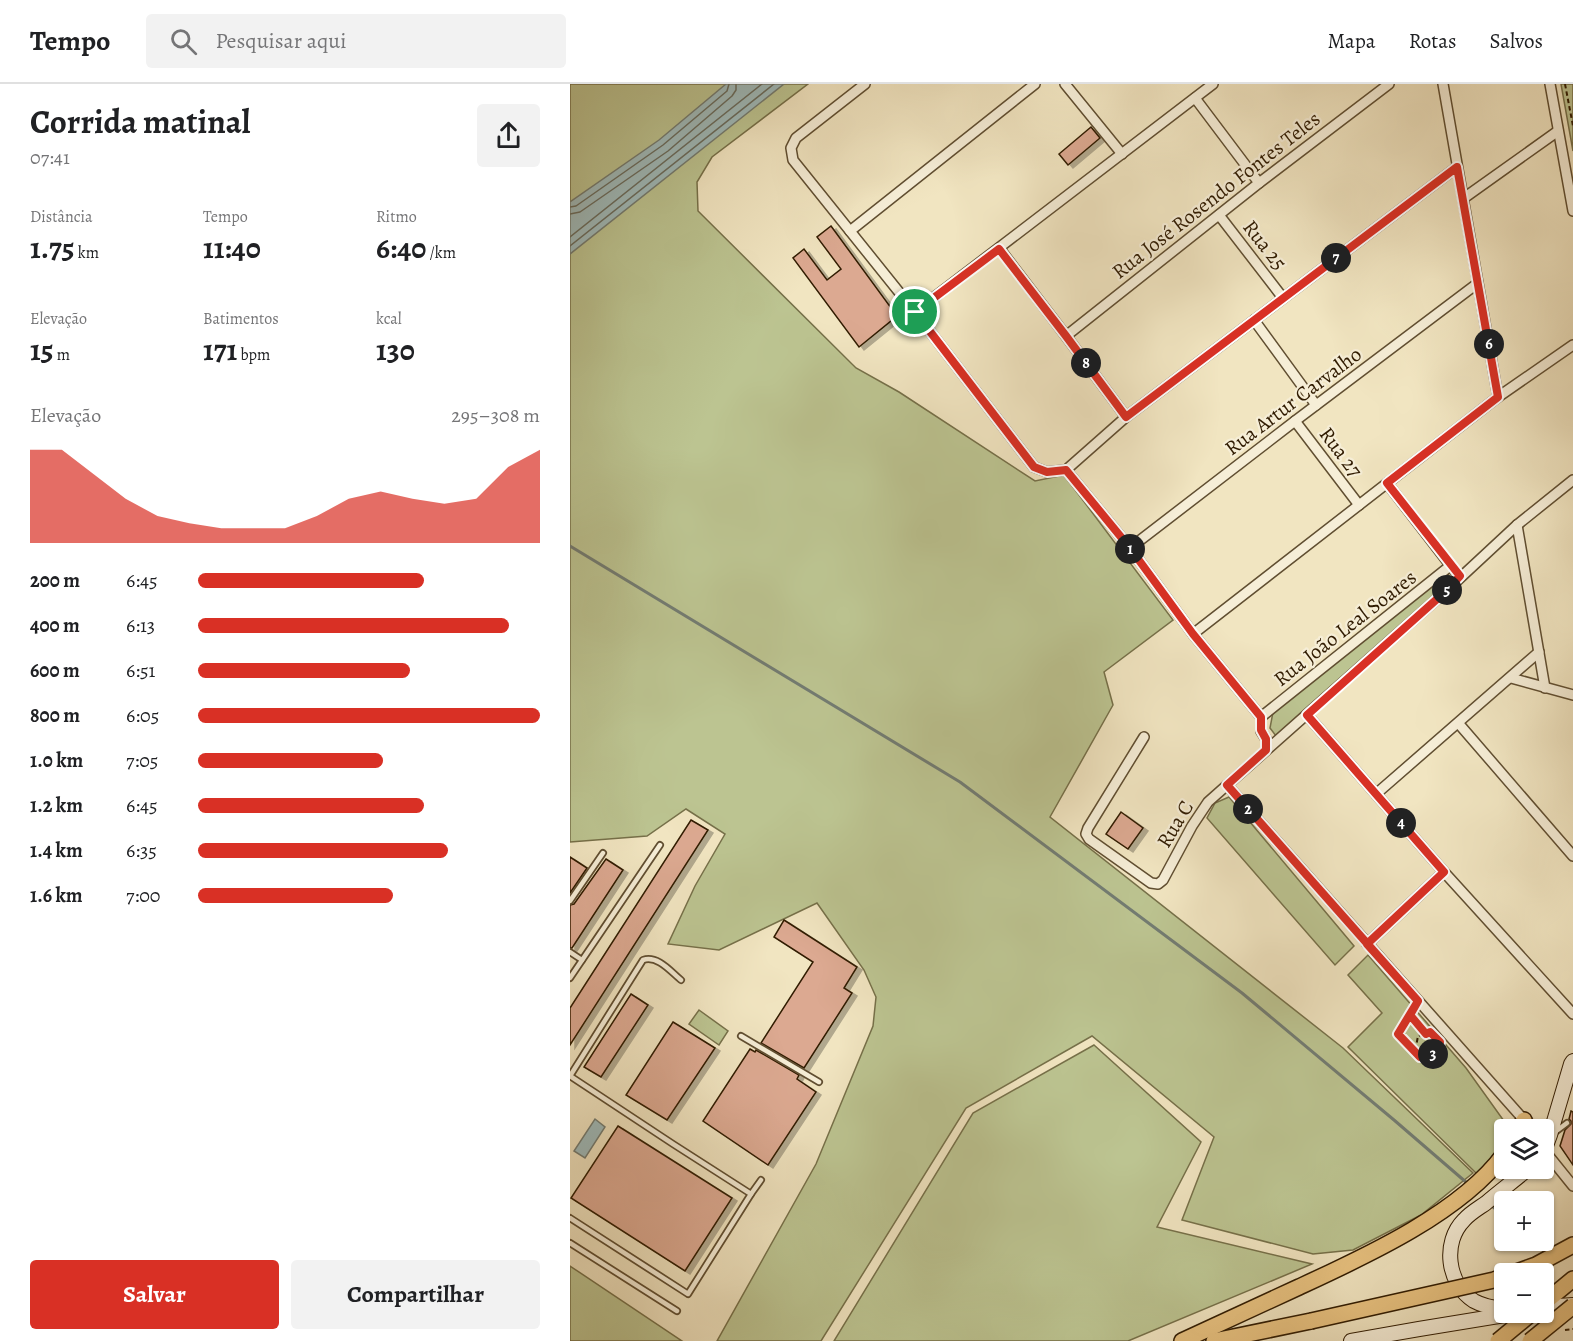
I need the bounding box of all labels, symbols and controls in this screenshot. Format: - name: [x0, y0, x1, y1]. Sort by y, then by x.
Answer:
- search box: [146, 14, 566, 68]
- text: Tempo: [30, 22, 110, 60]
- icon: search: [167, 25, 200, 58]
- text: Pesquisar aqui: [215, 26, 346, 56]
- text: Mapa: [1327, 27, 1376, 55]
- text: Rotas: [1409, 27, 1456, 55]
- text: Salvos: [1489, 27, 1543, 55]
- text: Corrida matinal: [30, 99, 250, 144]
- button: share: [477, 104, 540, 167]
- street label: Rua José Rosendo Fontes Teles: [1106, 105, 1326, 285]
- text: 07:41: [30, 144, 70, 171]
- text: Distância: [30, 206, 92, 228]
- text: Tempo: [203, 206, 248, 228]
- text: Ritmo: [376, 206, 417, 228]
- street label: Rua 25: [1237, 214, 1293, 276]
- text: 1.75: [30, 228, 75, 268]
- text: 11:40: [203, 228, 261, 268]
- text: 6:40: [376, 228, 426, 268]
- text: km: [75, 242, 99, 264]
- text: /km: [426, 242, 456, 264]
- pin: 7: [1321, 243, 1351, 273]
- text: 7: [1333, 247, 1339, 269]
- pin: [889, 286, 940, 337]
- icon: arrive: [898, 295, 931, 328]
- text: Elevação: [30, 308, 87, 330]
- text: Batimentos: [203, 308, 279, 330]
- text: kcal: [376, 308, 402, 330]
- pin: 6: [1474, 329, 1504, 359]
- text: 15: [30, 330, 54, 370]
- text: 171: [203, 330, 237, 370]
- text: 130: [376, 330, 415, 370]
- text: 6: [1485, 333, 1493, 355]
- street label: Rua Artur Carvalho: [1219, 340, 1367, 462]
- text: m: [54, 344, 70, 366]
- text: bpm: [237, 344, 270, 366]
- pin: 8: [1071, 348, 1101, 378]
- text: 8: [1082, 352, 1090, 374]
- text: Elevação: [30, 402, 101, 429]
- text: 295–308 m: [451, 402, 540, 429]
- street label: Rua 27: [1313, 421, 1369, 483]
- pin: 1: [1115, 534, 1145, 564]
- text: 1: [1127, 538, 1133, 560]
- street label: Rua João Leal Soares: [1268, 563, 1422, 693]
- text: 200 m: [30, 567, 80, 594]
- text: 6:45: [126, 567, 158, 594]
- pin: 5: [1432, 575, 1462, 605]
- text: 5: [1444, 579, 1450, 601]
- text: 400 m: [30, 612, 80, 639]
- text: 6:13: [126, 612, 155, 639]
- text: 600 m: [30, 657, 80, 684]
- text: 6:51: [126, 657, 155, 684]
- text: 800 m: [30, 702, 80, 729]
- text: 6:05: [126, 702, 159, 729]
- text: 1.0 km: [30, 747, 83, 774]
- text: 7:05: [126, 747, 158, 774]
- text: 1.2 km: [30, 792, 83, 819]
- text: 6:45: [126, 792, 158, 819]
- pin: 2: [1233, 794, 1263, 824]
- street label: Rua C: [1150, 795, 1200, 853]
- text: 2: [1244, 798, 1252, 820]
- pin: 4: [1386, 808, 1416, 838]
- text: 4: [1397, 812, 1405, 834]
- text: 1.4 km: [30, 837, 83, 864]
- text: 6:35: [126, 837, 157, 864]
- text: 1.6 km: [30, 882, 83, 909]
- text: 7:00: [126, 882, 160, 909]
- pin: 3: [1418, 1039, 1448, 1069]
- text: 3: [1430, 1043, 1436, 1065]
- map controls: [1494, 1119, 1554, 1323]
- button: layers: [1494, 1119, 1554, 1179]
- button: +: [1494, 1191, 1554, 1251]
- button: Salvar: [30, 1260, 279, 1329]
- button: Compartilhar: [291, 1260, 540, 1329]
- button: −: [1494, 1263, 1554, 1323]

